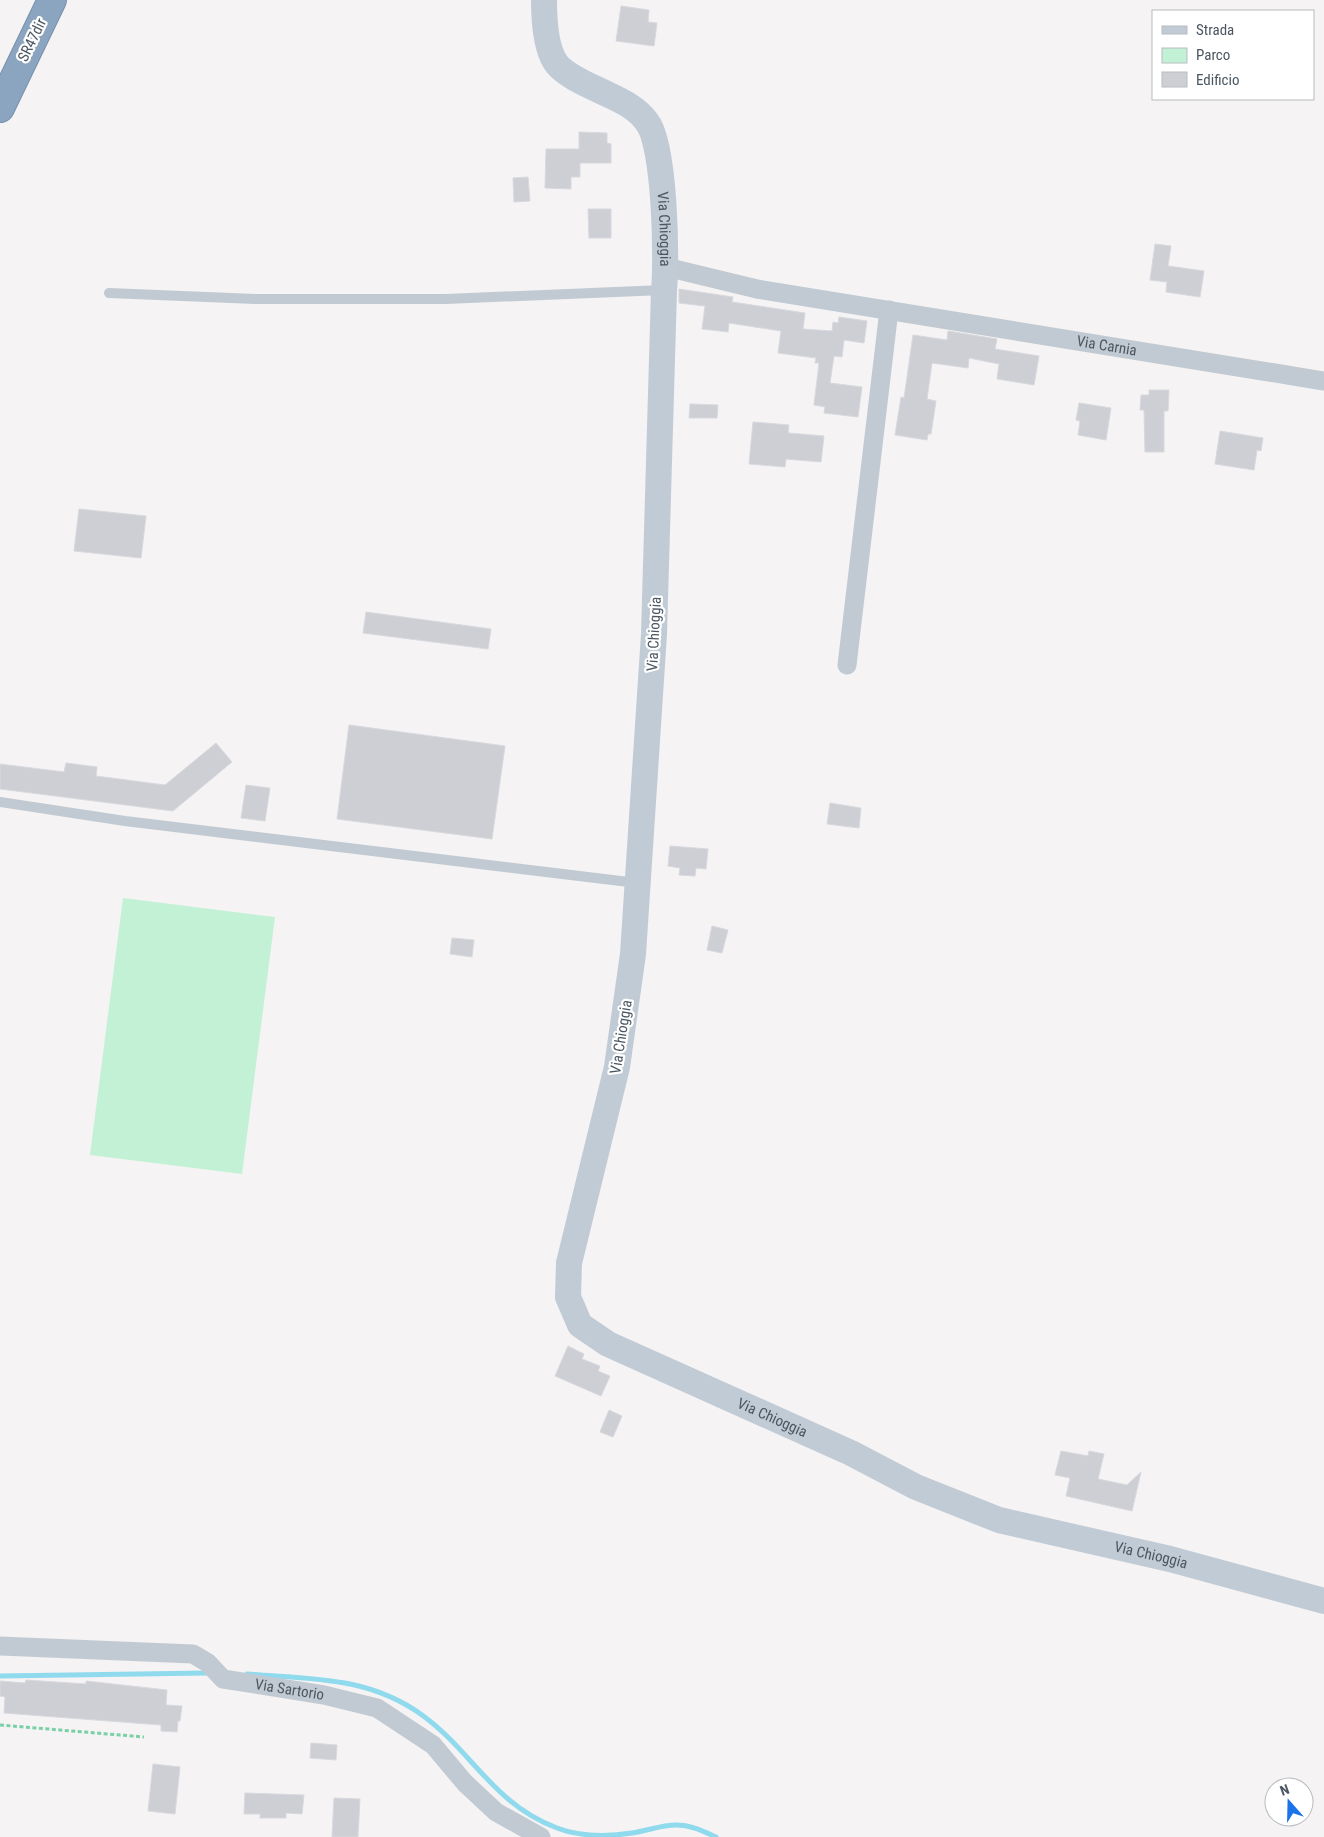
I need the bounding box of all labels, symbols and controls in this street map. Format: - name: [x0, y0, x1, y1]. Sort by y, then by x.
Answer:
- legend: [1152, 10, 1314, 100]
- street label: SR47dir: [14, 15, 50, 65]
- text: Strada: [1196, 21, 1234, 39]
- text: Parco: [1196, 46, 1230, 64]
- text: Edificio: [1196, 71, 1239, 89]
- street label: Via Chioggia: [654, 191, 674, 267]
- street label: Via Carnia: [1075, 332, 1138, 360]
- street label: Via Chioggia: [643, 596, 665, 672]
- street label: Via Chioggia: [606, 999, 636, 1075]
- street label: Via Chioggia: [734, 1394, 810, 1441]
- street label: Via Chioggia: [1113, 1538, 1190, 1572]
- street label: Via Sartorio: [254, 1675, 325, 1704]
- north arrow: [1264, 1777, 1314, 1827]
- text: N: [1278, 1781, 1291, 1799]

